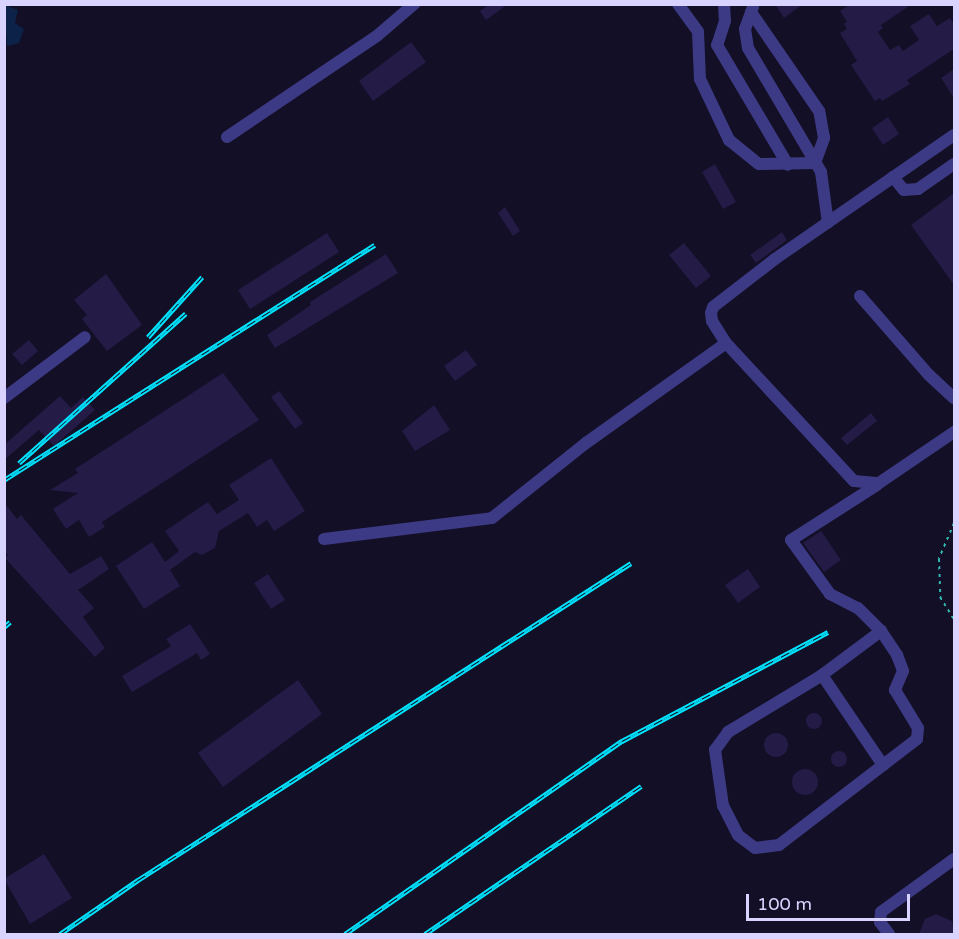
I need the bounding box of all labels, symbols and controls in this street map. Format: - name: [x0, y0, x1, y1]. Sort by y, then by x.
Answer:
- scale bar: [749, 882, 912, 920]
- text: 100 m: [757, 893, 812, 915]

